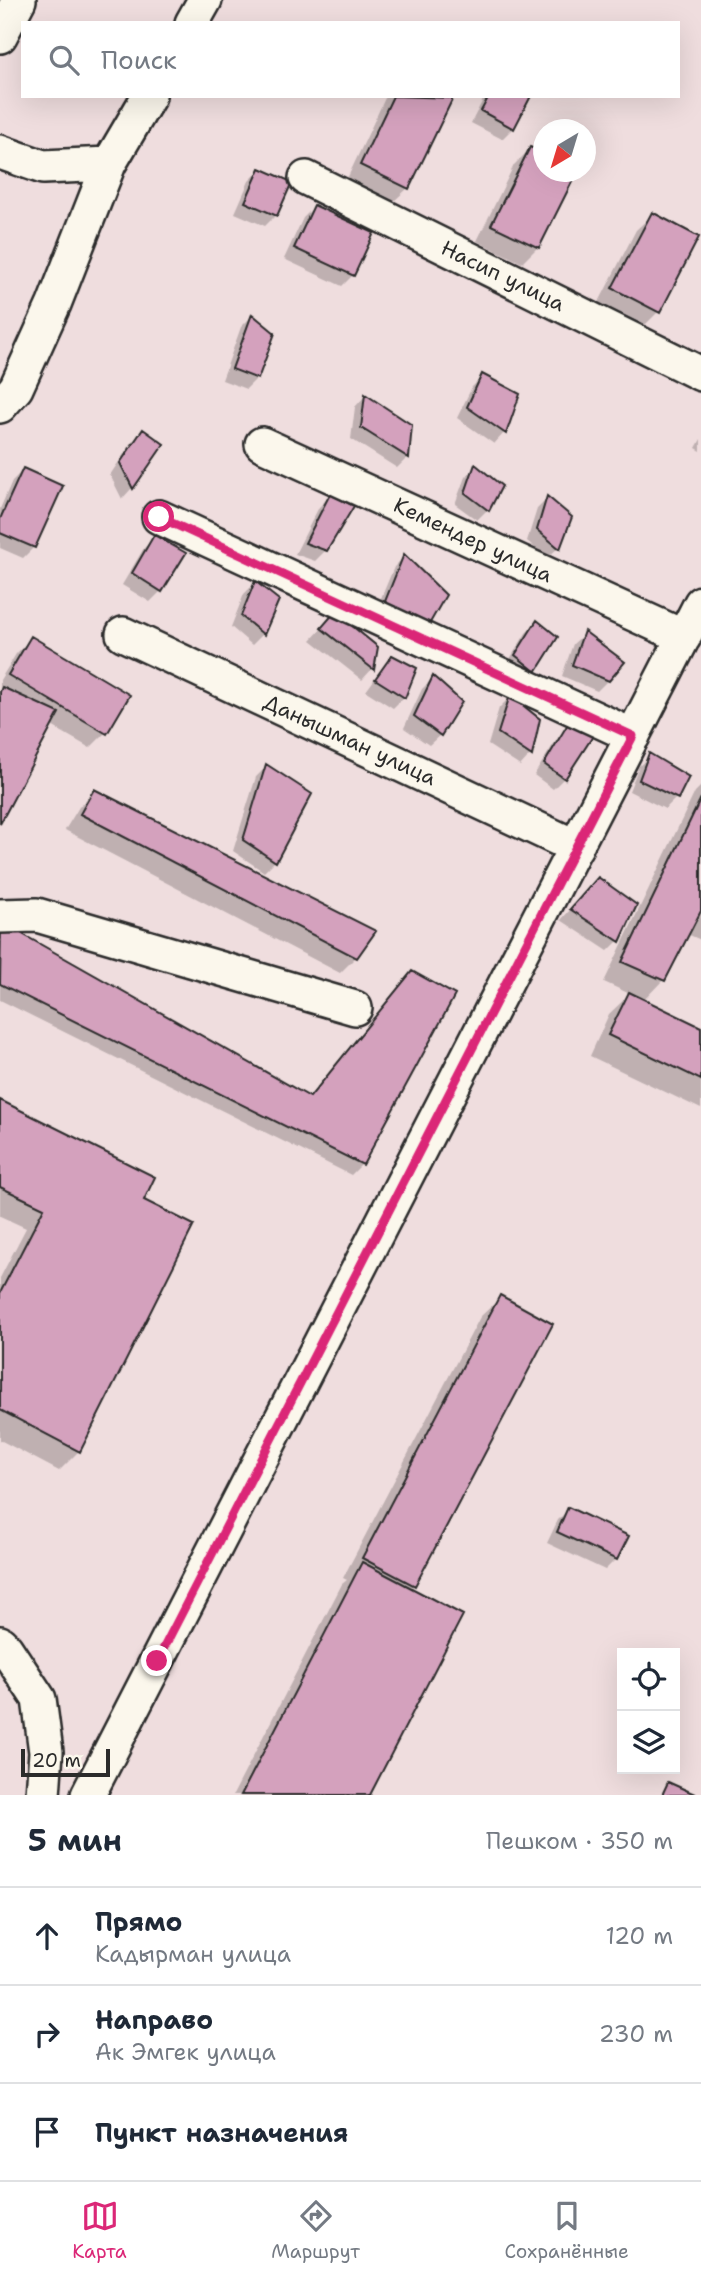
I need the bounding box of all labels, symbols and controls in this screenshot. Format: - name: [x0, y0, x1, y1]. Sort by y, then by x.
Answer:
- search box: [21, 21, 680, 98]
- icon: search: [45, 41, 83, 79]
- text: Поиск: [101, 42, 177, 77]
- north arrow: [533, 119, 596, 182]
- street label: Насип улица: [436, 234, 570, 318]
- street label: Кемендер улица: [389, 491, 557, 589]
- route start: [143, 501, 174, 532]
- street label: Данышман улица: [259, 688, 441, 792]
- route end: [141, 1645, 172, 1676]
- map controls: [617, 1648, 680, 1774]
- button: locate: [617, 1648, 680, 1711]
- button: layers: [617, 1711, 680, 1774]
- scale bar: [21, 1746, 110, 1778]
- text: 20 m: [32, 1748, 81, 1773]
- text: 5 мин: [28, 1820, 122, 1861]
- text: Пешком · 350 m: [486, 1826, 673, 1856]
- text: Прямо: [95, 1904, 183, 1939]
- icon: ahead: [28, 1917, 66, 1955]
- text: 120 m: [605, 1921, 673, 1951]
- text: Кадырман улица: [95, 1939, 291, 1969]
- text: Направо: [95, 2002, 213, 2037]
- icon: right: [28, 2015, 66, 2053]
- text: 230 m: [599, 2019, 673, 2049]
- text: Ак Эмгек улица: [95, 2037, 276, 2067]
- icon: arrive: [28, 2113, 66, 2151]
- text: Пункт назначения: [95, 2115, 348, 2150]
- tab: Карта: [72, 2197, 127, 2264]
- tab: Маршрут: [271, 2197, 360, 2264]
- tab: Сохранённые: [505, 2197, 629, 2264]

